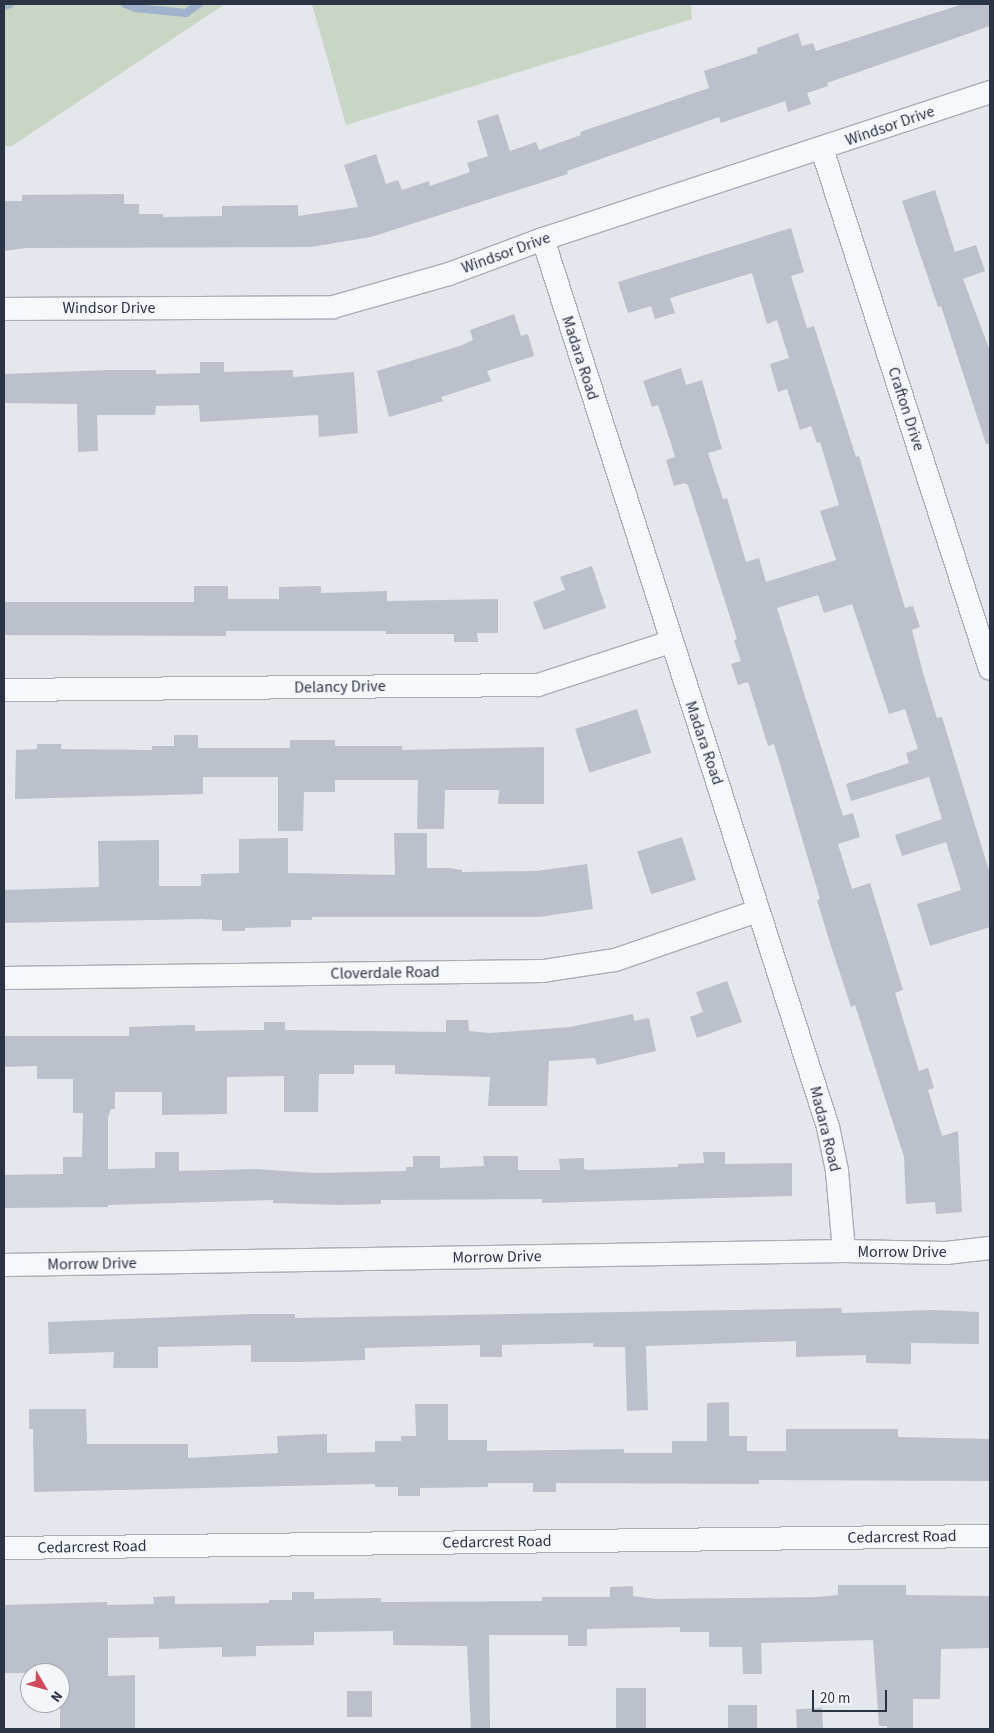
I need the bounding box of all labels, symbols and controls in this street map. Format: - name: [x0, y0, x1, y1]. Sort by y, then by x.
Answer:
- street label: Windsor Drive: [843, 102, 937, 150]
- street label: Windsor Drive: [459, 228, 553, 278]
- street label: Windsor Drive: [63, 298, 155, 318]
- street label: Madara Road: [557, 313, 603, 403]
- street label: Crafton Drive: [883, 365, 929, 453]
- street label: Delancy Drive: [294, 677, 386, 697]
- street label: Madara Road: [681, 699, 727, 787]
- street label: Cloverdale Road: [330, 962, 440, 984]
- street label: Madara Road: [805, 1084, 845, 1174]
- street label: Morrow Drive: [857, 1242, 947, 1262]
- street label: Morrow Drive: [452, 1247, 542, 1267]
- street label: Morrow Drive: [47, 1254, 137, 1274]
- street label: Cedarcrest Road: [847, 1526, 957, 1548]
- street label: Cedarcrest Road: [442, 1531, 552, 1553]
- street label: Cedarcrest Road: [37, 1536, 147, 1558]
- north arrow: [20, 1663, 70, 1713]
- scale bar: [814, 1680, 889, 1712]
- text: N: [45, 1687, 67, 1706]
- text: 20 m: [820, 1688, 850, 1709]

